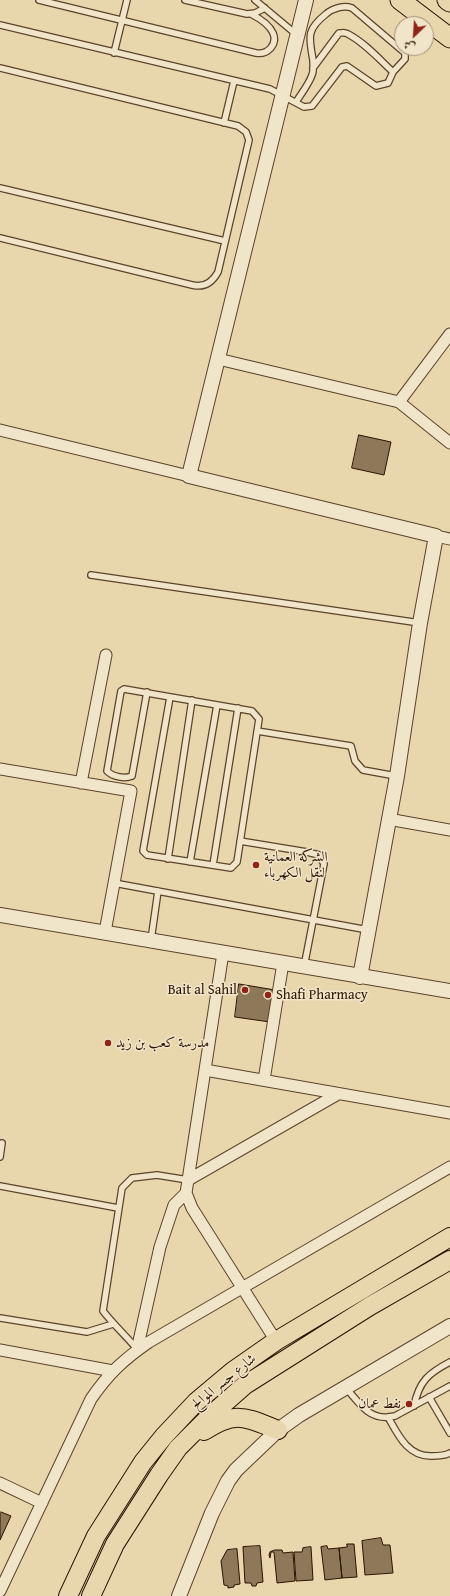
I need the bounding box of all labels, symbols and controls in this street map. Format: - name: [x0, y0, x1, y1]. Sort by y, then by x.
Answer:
- north arrow: [394, 16, 434, 56]
- text: ش: [401, 36, 418, 56]
- place label: الشرکة العمانیة لنقل الکهرباء: [264, 849, 327, 882]
- marker: الشرکة العمانیة لنقل الکهرباء: [251, 860, 261, 870]
- place label: Bait al Sahil: [168, 982, 237, 998]
- marker: Bait al Sahil: [240, 985, 250, 995]
- place label: Shafi Pharmacy: [276, 987, 368, 1003]
- marker: Shafi Pharmacy: [263, 990, 273, 1000]
- place label: مدرسة كعب بن زيد: [116, 1035, 209, 1051]
- marker: مدرسة كعب بن زيد: [103, 1038, 113, 1048]
- street label: شارع جسر الموالح: [188, 1351, 260, 1413]
- place label: نفط عمان: [358, 1396, 401, 1412]
- marker: نفط عمان: [404, 1399, 414, 1409]

